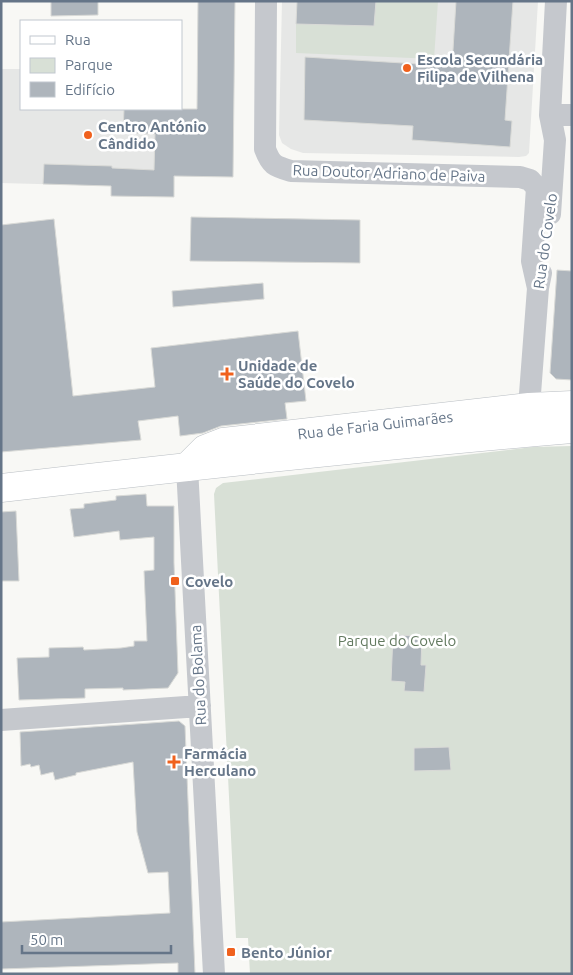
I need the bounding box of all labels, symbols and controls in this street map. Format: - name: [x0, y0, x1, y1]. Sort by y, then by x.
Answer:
- legend: [20, 20, 182, 110]
- text: Rua: [65, 31, 91, 48]
- place label: Escola Secundária Filipa de Vilhena: [417, 51, 543, 85]
- text: Parque: [65, 56, 113, 73]
- marker: Escola Secundária Filipa de Vilhena: [401, 62, 413, 74]
- text: Edifício: [65, 81, 115, 98]
- place label: Centro António Cândido: [98, 118, 207, 152]
- marker: Centro António Cândido: [82, 129, 94, 141]
- street label: Rua Doutor Adriano de Paiva: [292, 161, 486, 185]
- street label: Rua do Covelo: [530, 192, 560, 290]
- place label: Unidade de Saúde do Covelo: [238, 357, 355, 391]
- marker: Unidade de Saúde do Covelo: [220, 367, 234, 381]
- street label: Rua de Faria Guimarães: [297, 407, 454, 442]
- place label: Covelo: [185, 573, 233, 590]
- marker: Covelo: [169, 575, 181, 587]
- street label: Rua do Bolama: [187, 624, 209, 726]
- park label: Parque do Covelo: [338, 632, 456, 649]
- place label: Farmácia Herculano: [184, 745, 256, 779]
- marker: Farmácia Herculano: [168, 756, 180, 768]
- scale bar: [22, 922, 171, 954]
- text: 50 m: [30, 931, 63, 948]
- place label: Bento Júnior: [241, 944, 333, 961]
- marker: Bento Júnior: [225, 946, 237, 958]

